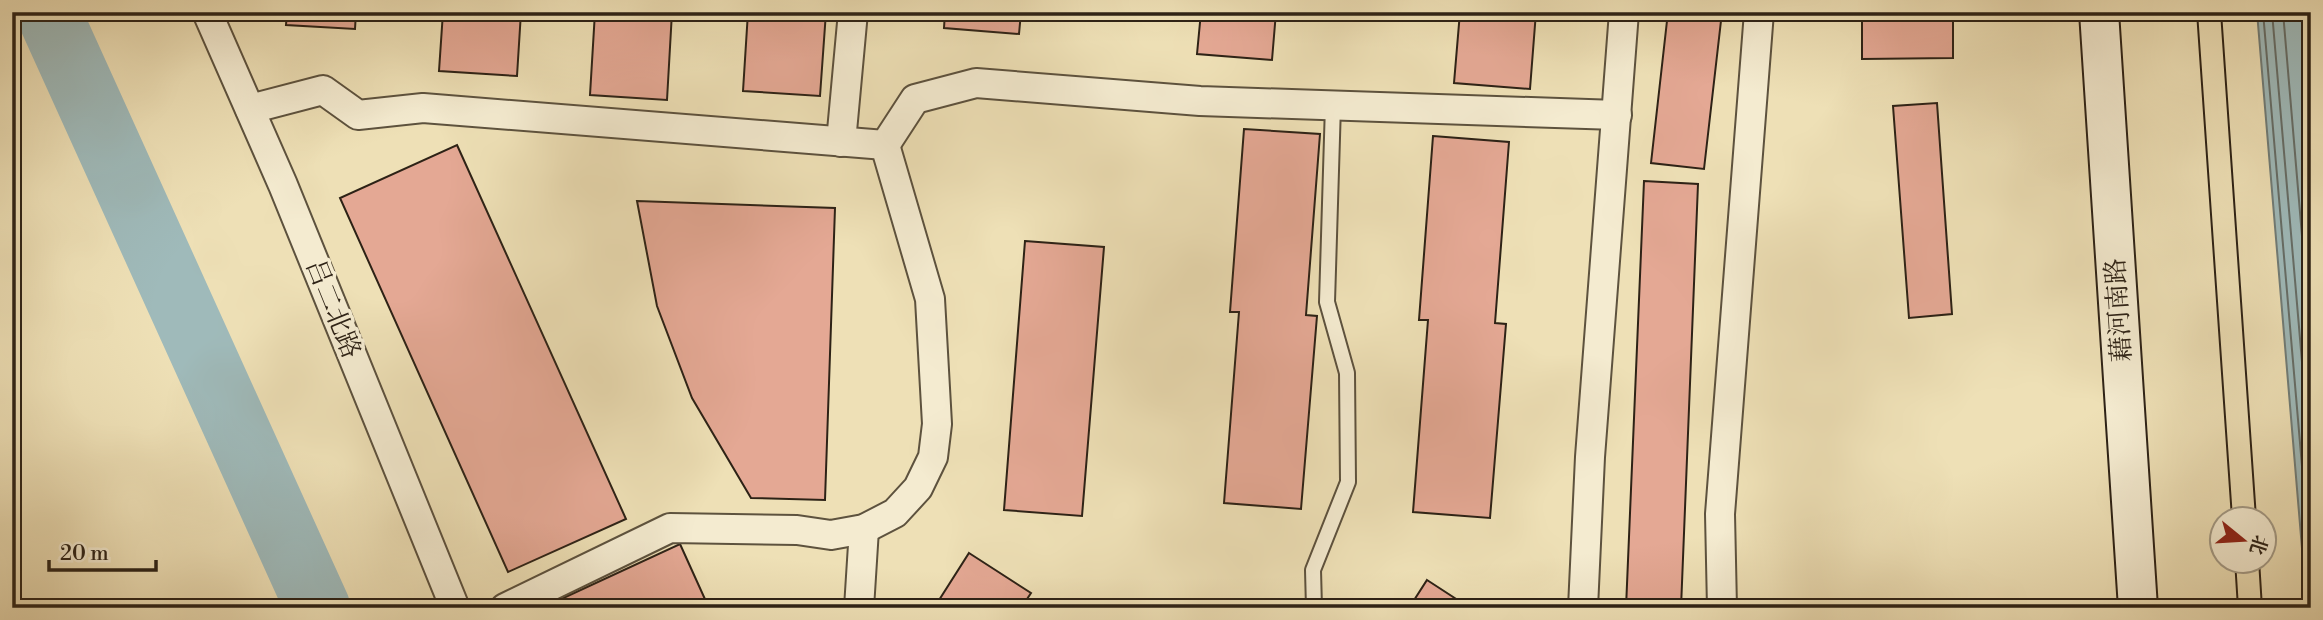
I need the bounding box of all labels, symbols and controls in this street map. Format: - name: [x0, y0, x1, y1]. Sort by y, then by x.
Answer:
- street label: 吕二北路: [299, 255, 367, 363]
- street label: 藉河南路: [2099, 257, 2139, 363]
- north arrow: [2208, 504, 2278, 574]
- scale bar: [49, 529, 156, 573]
- text: 北: [2244, 532, 2273, 558]
- text: 20 m: [60, 541, 109, 567]

